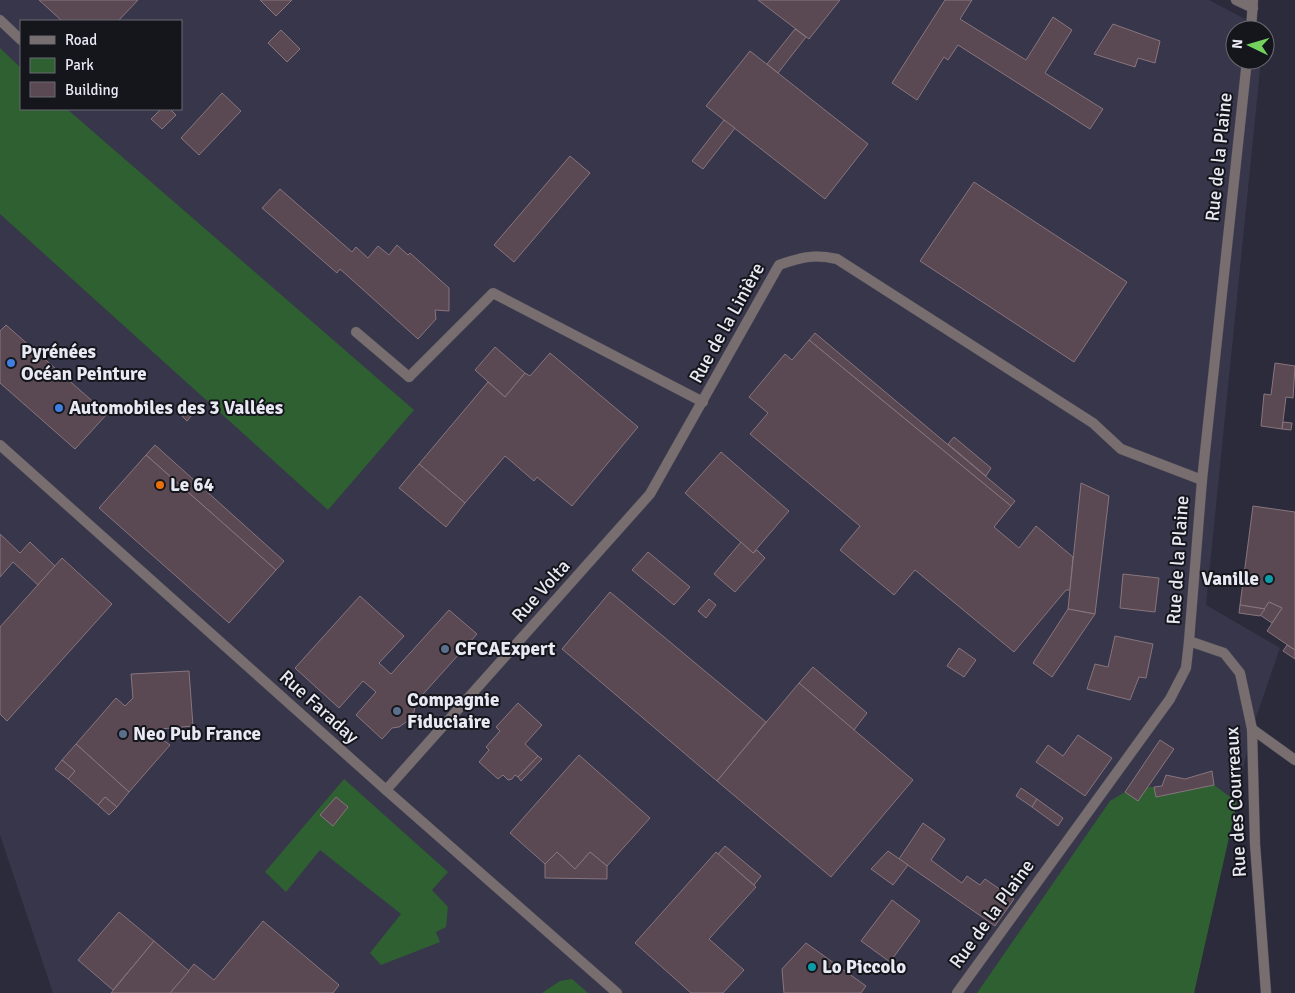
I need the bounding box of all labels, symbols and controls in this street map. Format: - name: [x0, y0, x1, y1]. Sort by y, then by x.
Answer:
- legend: [20, 20, 182, 110]
- north arrow: [1225, 20, 1275, 70]
- text: Road: [65, 31, 97, 49]
- text: N: [1229, 38, 1246, 50]
- text: Park: [65, 56, 94, 74]
- text: Building: [65, 81, 119, 99]
- street label: Rue de la Plaine: [1200, 91, 1238, 223]
- street label: Rue de la Linière: [684, 259, 770, 387]
- place label: Pyrénées Océan Peinture: [21, 340, 147, 386]
- marker: Pyrénées Océan Peinture: [5, 357, 17, 369]
- place label: Automobiles des 3 Vallées: [69, 396, 283, 420]
- marker: Automobiles des 3 Vallées: [53, 402, 65, 414]
- place label: Le 64: [170, 473, 214, 497]
- marker: Le 64: [154, 479, 166, 491]
- street label: Rue de la Plaine: [1162, 495, 1194, 625]
- street label: Rue Volta: [507, 555, 575, 627]
- place label: Vanille: [1201, 567, 1259, 591]
- marker: Vanille: [1263, 573, 1275, 585]
- place label: CFCAExpert: [455, 637, 555, 661]
- marker: CFCAExpert: [439, 643, 451, 655]
- street label: Rue Faraday: [274, 665, 364, 749]
- place label: Compagnie Fiduciaire: [407, 688, 499, 734]
- marker: Compagnie Fiduciaire: [391, 705, 403, 717]
- place label: Neo Pub France: [133, 722, 261, 746]
- street label: Rue des Courreaux: [1220, 726, 1252, 878]
- marker: Neo Pub France: [117, 728, 129, 740]
- street label: Rue de la Plaine: [944, 855, 1040, 973]
- place label: Lo Piccolo: [822, 955, 906, 979]
- marker: Lo Piccolo: [806, 961, 818, 973]

